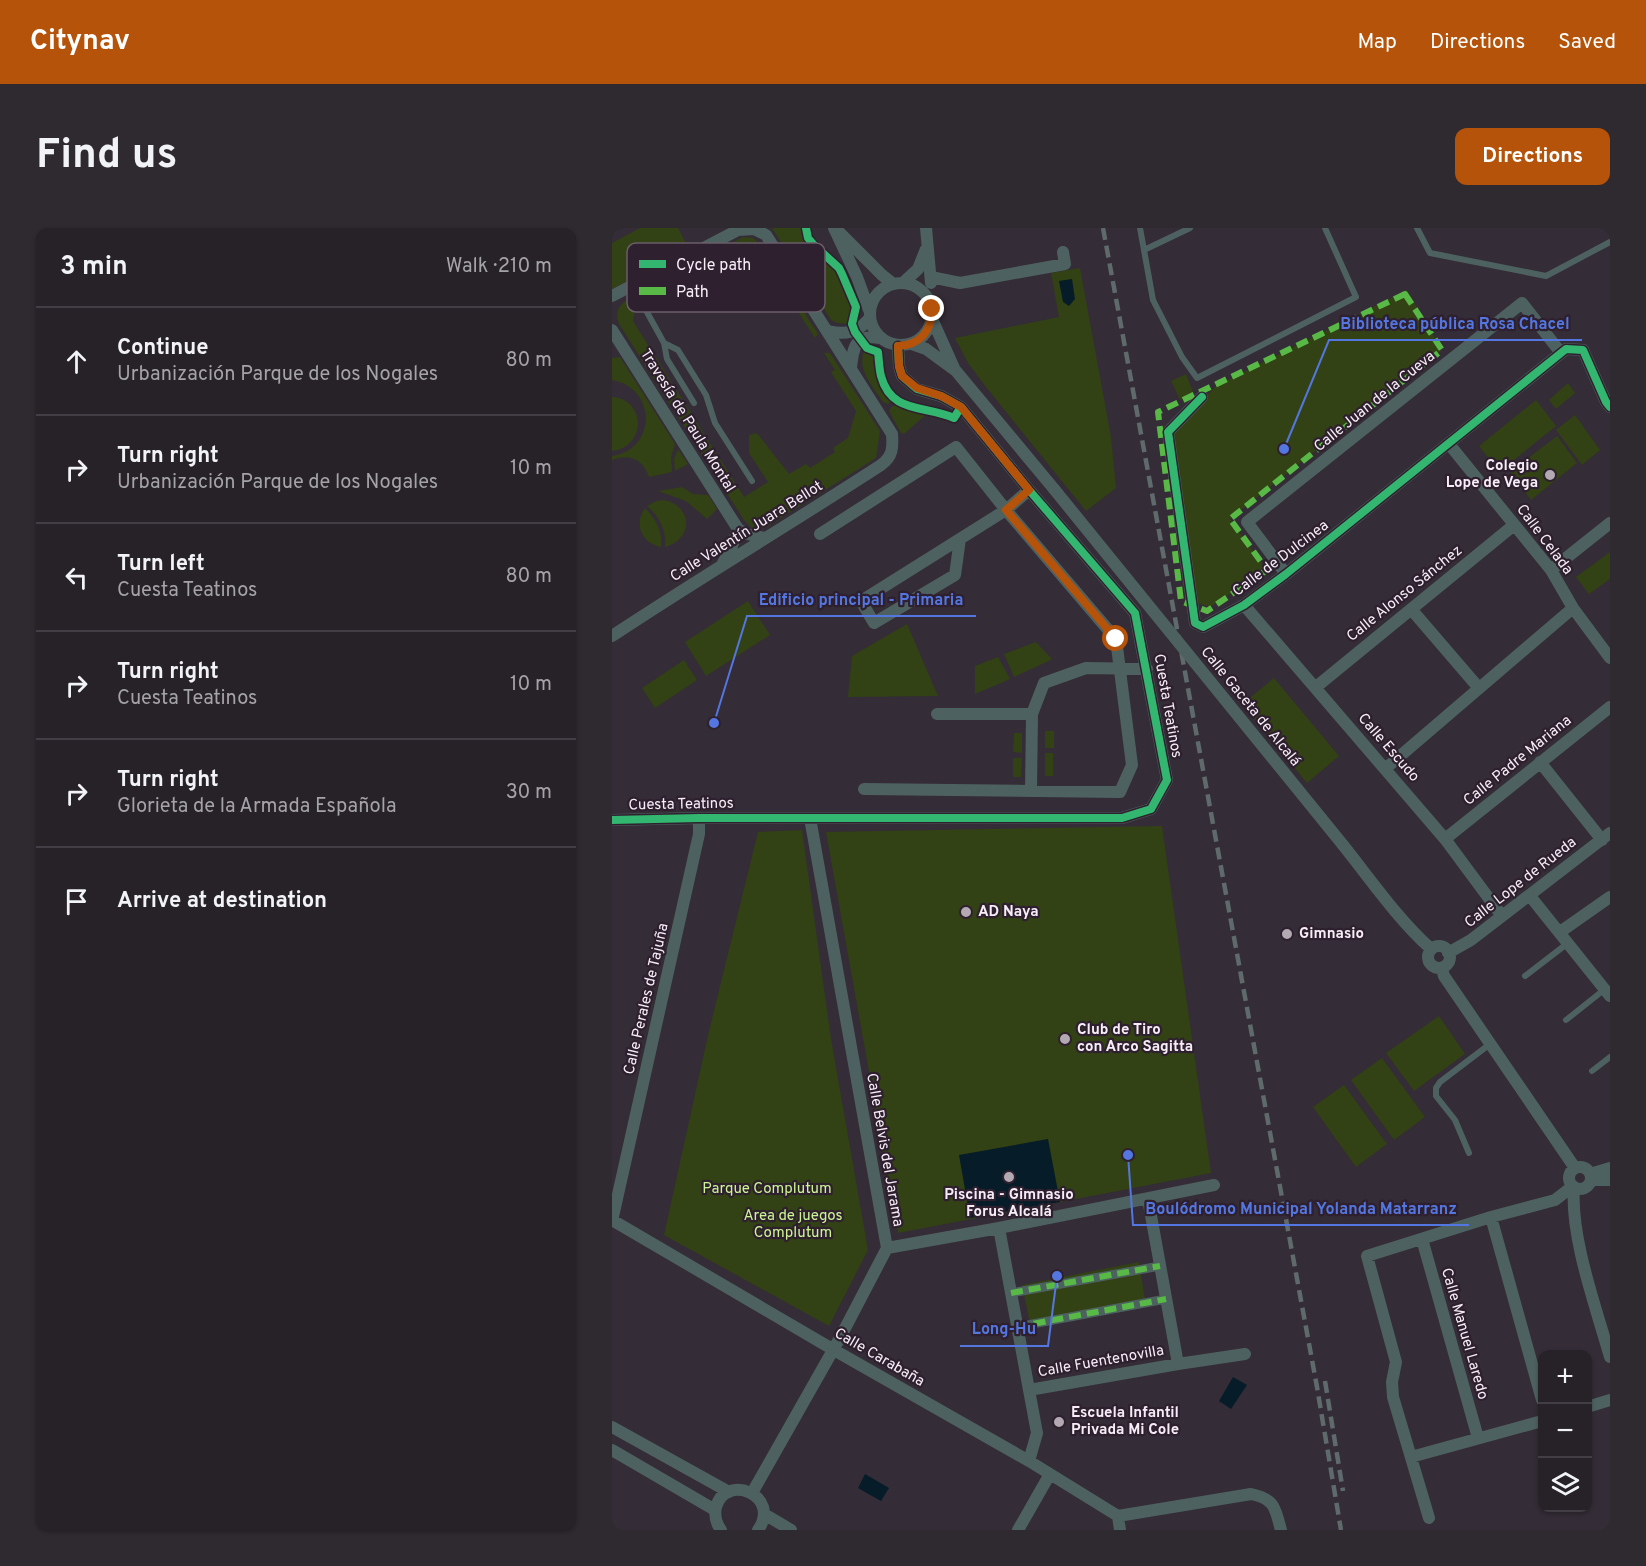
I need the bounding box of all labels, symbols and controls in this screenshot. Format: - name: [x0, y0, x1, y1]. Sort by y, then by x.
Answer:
- text: Citynav: [30, 24, 130, 60]
- text: Map: [1357, 29, 1397, 56]
- text: Directions: [1430, 29, 1525, 56]
- text: Saved: [1558, 29, 1616, 56]
- button: Directions: [1455, 128, 1610, 185]
- text: Find us: [36, 130, 177, 183]
- legend: [627, 243, 825, 312]
- text: 3 min: [60, 251, 128, 284]
- text: Walk · 210 m: [446, 254, 552, 280]
- text: Cycle path: [676, 256, 751, 276]
- text: Path: [676, 283, 709, 303]
- route end: [918, 295, 944, 321]
- callout: Biblioteca pública Rosa Chacel: [1329, 306, 1582, 340]
- text: Biblioteca pública Rosa Chacel: [1340, 315, 1570, 335]
- text: Continue: [117, 335, 208, 362]
- icon: ahead: [60, 345, 93, 378]
- street label: Travesía de Paula Montal: [635, 346, 739, 496]
- street label: Calle Juan de la Cueva: [1311, 347, 1439, 457]
- text: 80 m: [506, 348, 552, 374]
- text: Urbanización Parque de los Nogales: [117, 362, 438, 388]
- text: Turn right: [117, 443, 219, 470]
- icon: right: [60, 453, 93, 486]
- text: 10 m: [510, 456, 552, 482]
- place label: Colegio Lope de Vega: [1446, 457, 1538, 493]
- marker: Colegio Lope de Vega: [1543, 468, 1557, 482]
- text: Urbanización Parque de los Nogales: [117, 470, 438, 496]
- street label: Calle Valentín Juara Bellot: [667, 477, 827, 587]
- street label: Calle Celada: [1511, 501, 1577, 579]
- street label: Calle de Dulcinea: [1229, 517, 1333, 601]
- street label: Calle Alonso Sánchez: [1343, 542, 1467, 646]
- text: Turn left: [117, 551, 205, 578]
- icon: left: [60, 561, 93, 594]
- text: 80 m: [506, 564, 552, 590]
- text: Cuesta Teatinos: [117, 578, 258, 604]
- callout: Edificio principal - Primaria: [747, 582, 976, 616]
- text: Edificio principal - Primaria: [759, 591, 963, 611]
- route start: [1102, 625, 1128, 651]
- street label: Calle Gaceta de Alcalá: [1196, 643, 1304, 771]
- street label: Cuesta Teatinos: [1148, 652, 1186, 760]
- text: Turn right: [117, 659, 219, 686]
- icon: right: [60, 669, 93, 702]
- text: 10 m: [510, 672, 552, 698]
- text: Cuesta Teatinos: [117, 686, 258, 712]
- street label: Calle Escudo: [1353, 710, 1423, 786]
- street label: Calle Padre Mariana: [1460, 712, 1576, 810]
- text: Turn right: [117, 767, 219, 794]
- icon: right: [60, 777, 93, 810]
- text: 30 m: [506, 780, 552, 806]
- text: Glorieta de la Armada Española: [117, 794, 396, 820]
- street label: Cuesta Teatinos: [628, 795, 734, 815]
- street label: Calle Lope de Rueda: [1461, 833, 1581, 933]
- icon: arrive: [60, 885, 93, 918]
- text: Arrive at destination: [117, 888, 327, 915]
- place label: AD Naya: [978, 903, 1039, 922]
- marker: AD Naya: [959, 905, 973, 919]
- street label: Calle Perales de Tajuña: [620, 921, 674, 1077]
- place label: Gimnasio: [1299, 925, 1364, 944]
- marker: Gimnasio: [1280, 927, 1294, 941]
- place label: Club de Tiro con Arco Sagitta: [1077, 1021, 1193, 1057]
- marker: Club de Tiro con Arco Sagitta: [1058, 1032, 1072, 1046]
- street label: Calle Belvis del Jarama: [861, 1072, 907, 1228]
- marker: Piscina - Gimnasio Forus Alcalá: [1002, 1170, 1016, 1184]
- park label: Parque Complutum: [702, 1180, 832, 1199]
- place label: Piscina - Gimnasio Forus Alcalá: [944, 1186, 1074, 1222]
- callout: Boulódromo Municipal Yolanda Matarranz: [1133, 1191, 1469, 1225]
- text: Boulódromo Municipal Yolanda Matarranz: [1145, 1200, 1457, 1220]
- park label: Area de juegos Complutum: [743, 1207, 843, 1243]
- street label: Calle Manuel Laredo: [1436, 1266, 1492, 1402]
- callout: Long-Hu: [960, 1312, 1048, 1346]
- text: Long-Hu: [972, 1320, 1036, 1340]
- street label: Calle Carabaña: [830, 1324, 928, 1392]
- street label: Calle Fuentenovilla: [1036, 1342, 1166, 1382]
- map controls: [1538, 1350, 1592, 1512]
- button: +: [1538, 1350, 1592, 1404]
- place label: Escuela Infantil Privada Mi Cole: [1071, 1404, 1179, 1440]
- button: −: [1538, 1404, 1592, 1458]
- marker: Escuela Infantil Privada Mi Cole: [1052, 1415, 1066, 1429]
- button: layers: [1538, 1458, 1592, 1512]

